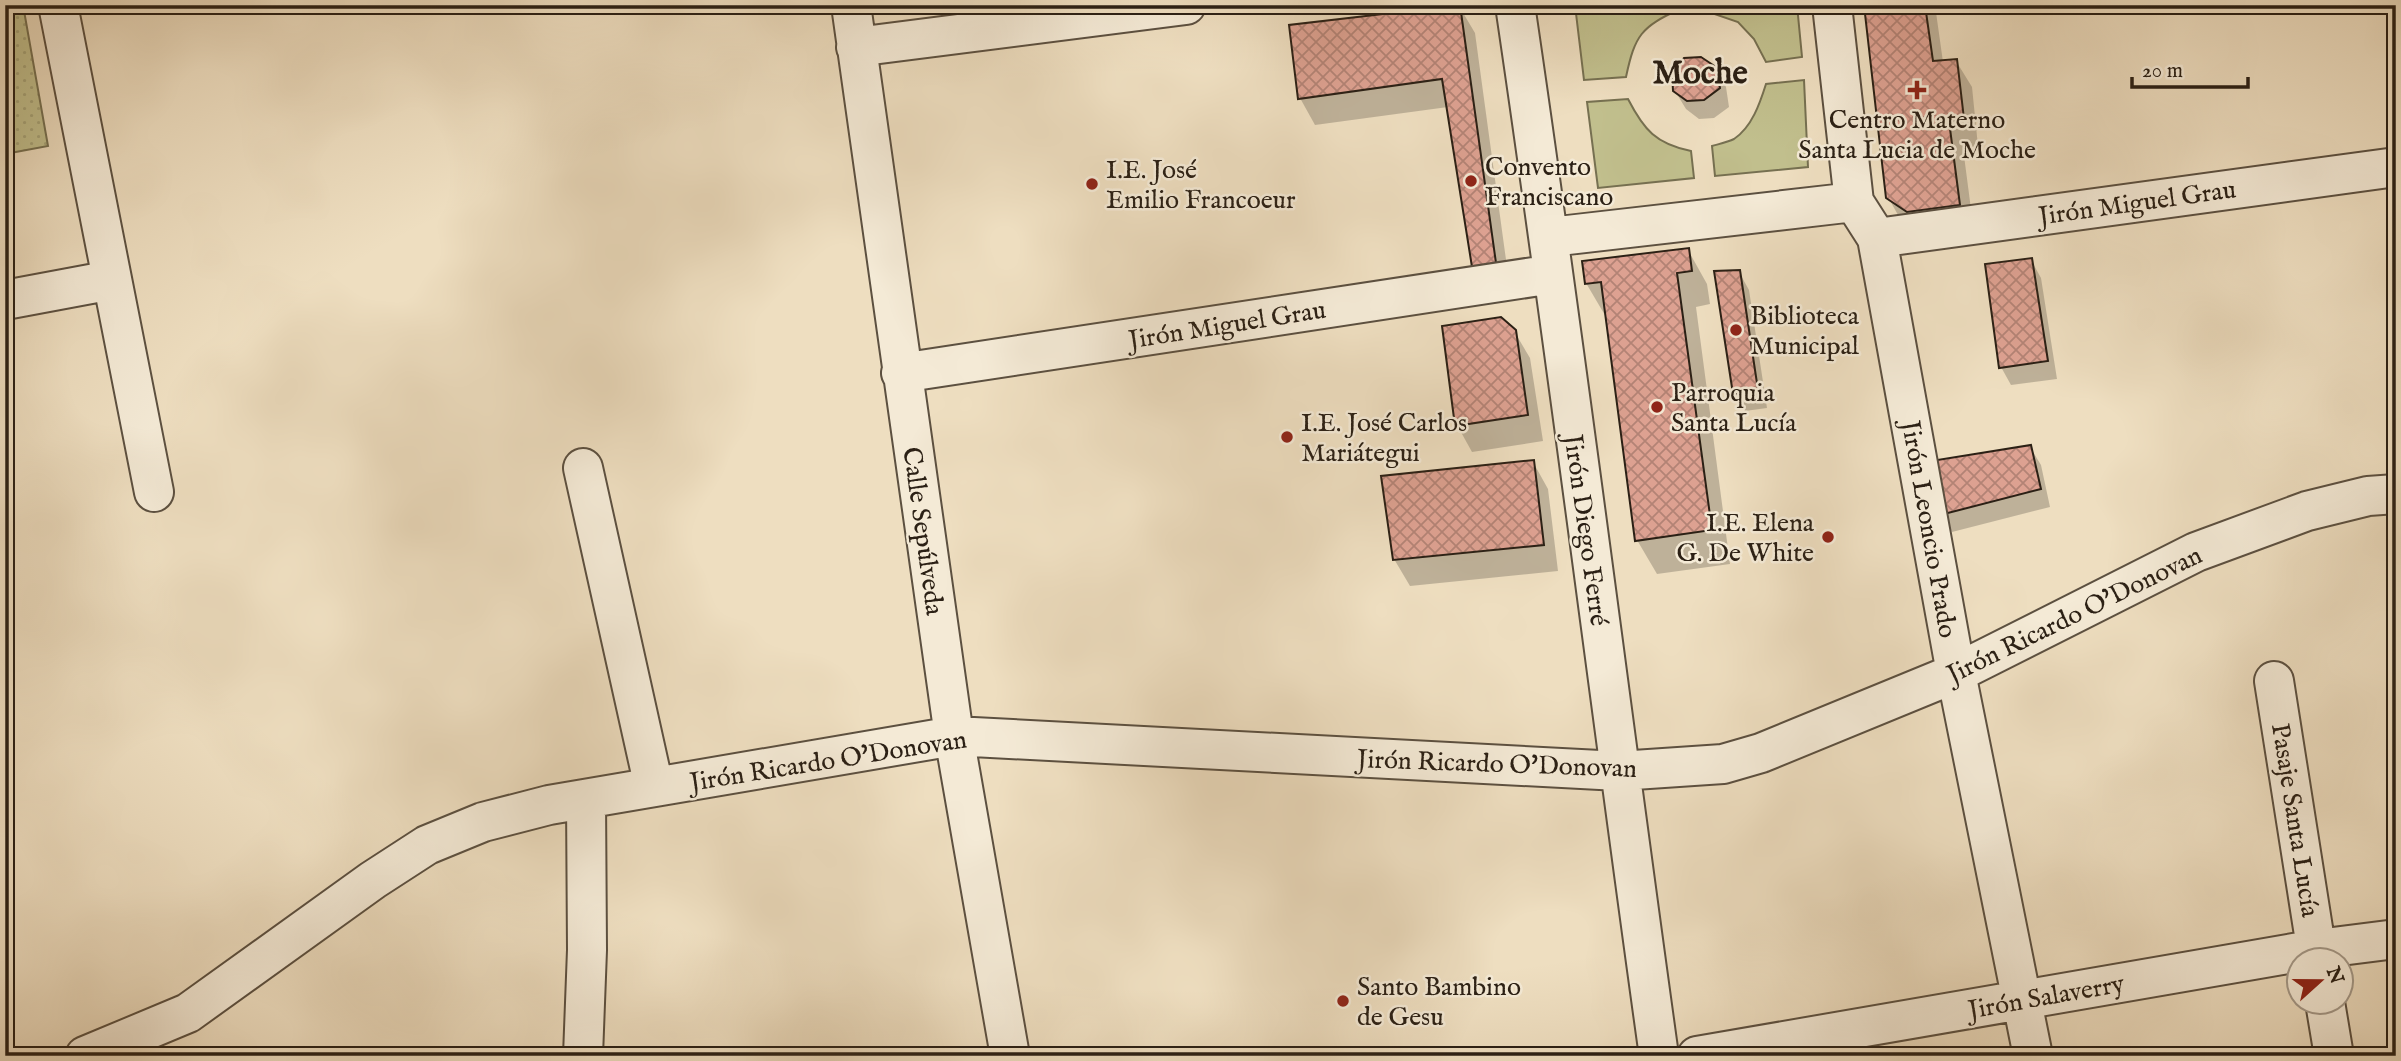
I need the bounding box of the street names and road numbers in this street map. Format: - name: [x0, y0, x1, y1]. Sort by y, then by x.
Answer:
- street label: Jirón Miguel Grau: [2033, 173, 2238, 234]
- street label: Jirón Miguel Grau: [1123, 294, 1328, 358]
- street label: Jirón Leoncio Prado: [1893, 415, 1964, 641]
- street label: Jirón Diego Ferré: [1555, 429, 1615, 628]
- street label: Calle Sepúlveda: [894, 445, 951, 618]
- street label: Jirón Ricardo O'Donovan: [1939, 539, 2208, 693]
- street label: Pasaje Santa Lucía: [2263, 721, 2326, 920]
- street label: Jirón Ricardo O'Donovan: [684, 723, 969, 800]
- street label: Jirón Ricardo O'Donovan: [1353, 743, 1638, 786]
- street label: Jirón Salaverry: [1963, 967, 2127, 1028]

